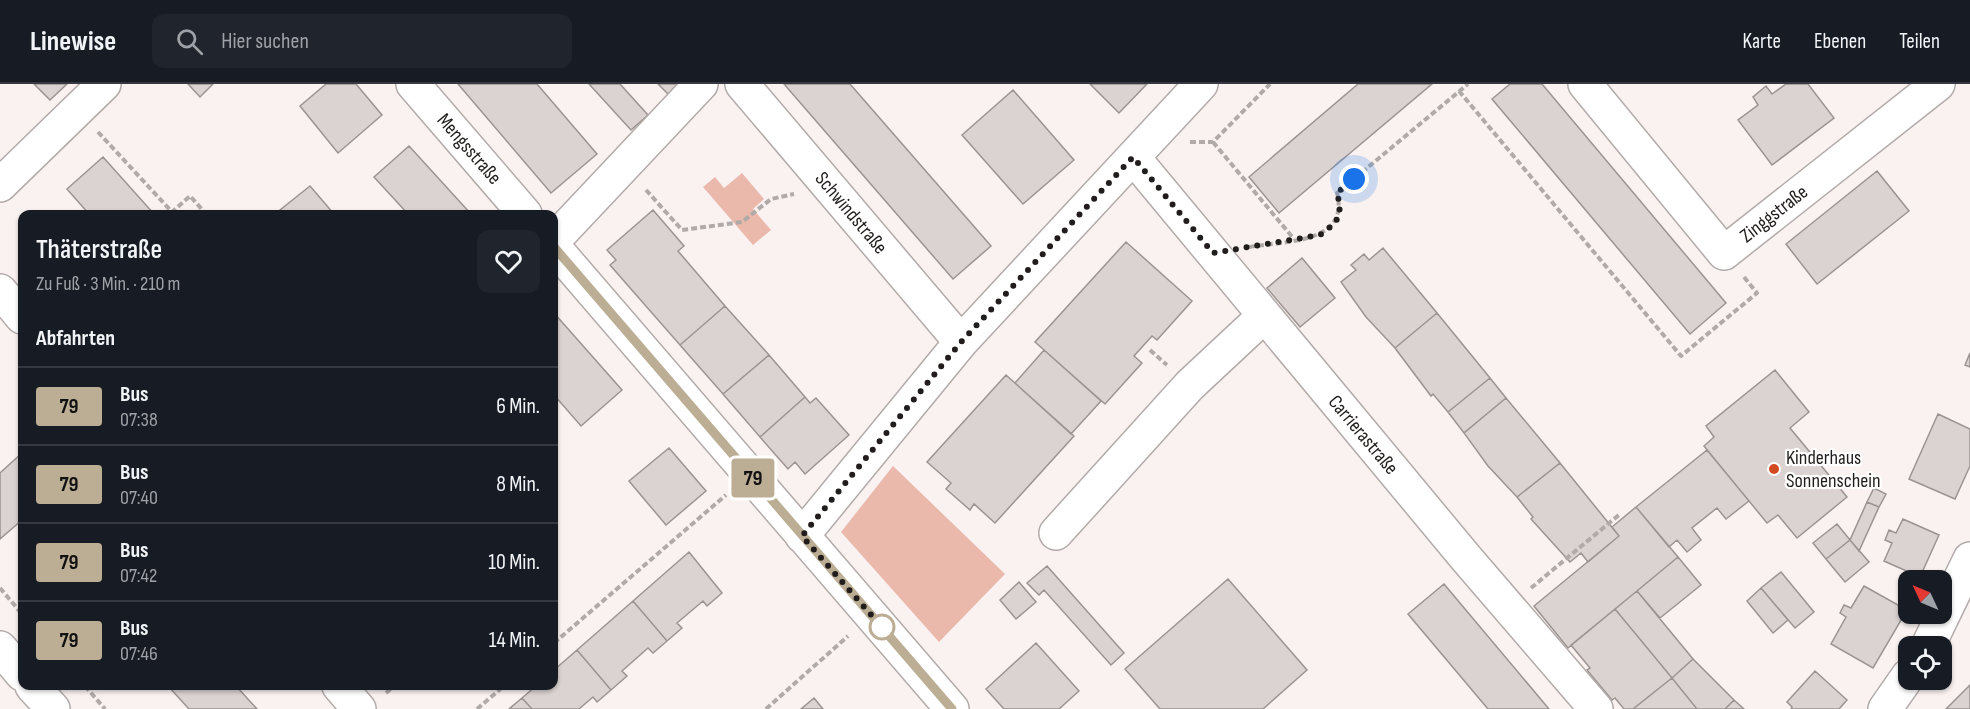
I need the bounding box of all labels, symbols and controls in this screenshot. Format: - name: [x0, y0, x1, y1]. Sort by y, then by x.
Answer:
- search box: [152, 14, 572, 68]
- text: Linewise: [30, 25, 116, 58]
- icon: search: [173, 25, 206, 58]
- text: Hier suchen: [221, 28, 309, 55]
- text: Karte: [1743, 29, 1781, 54]
- text: Ebenen: [1814, 29, 1866, 54]
- text: Teilen: [1899, 29, 1940, 54]
- street label: Mengsstraße: [432, 109, 506, 189]
- your location: [1339, 164, 1369, 194]
- street label: Schwindstraße: [810, 167, 892, 259]
- street label: Zinggstraße: [1735, 180, 1813, 248]
- button: heart: [477, 230, 540, 293]
- text: Thäterstraße: [36, 233, 162, 266]
- text: Zu Fuß · 3 Min. · 210 m: [36, 272, 180, 296]
- text: Abfahrten: [36, 325, 115, 352]
- text: Bus: [120, 381, 149, 408]
- street label: Carrierastraße: [1323, 390, 1403, 480]
- text: 6 Min.: [496, 393, 540, 420]
- text: 79: [59, 394, 79, 419]
- text: 07:38: [120, 408, 158, 432]
- place label: Kinderhaus Sonnenschein: [1786, 446, 1881, 493]
- line badge: 79: [726, 458, 780, 498]
- text: Bus: [120, 459, 149, 486]
- marker: Kinderhaus Sonnenschein: [1767, 462, 1781, 476]
- text: 79: [743, 466, 763, 491]
- text: 8 Min.: [496, 471, 540, 498]
- text: 79: [59, 472, 79, 497]
- text: 07:40: [120, 486, 158, 510]
- text: Bus: [120, 537, 149, 564]
- text: 10 Min.: [488, 549, 540, 576]
- text: 79: [59, 550, 79, 575]
- text: 07:42: [120, 564, 157, 588]
- north arrow: [1898, 570, 1952, 624]
- map controls: [1898, 570, 1952, 690]
- unlabelled marker: [869, 614, 895, 640]
- text: Bus: [120, 615, 149, 642]
- text: 14 Min.: [489, 627, 540, 654]
- text: 79: [59, 628, 79, 653]
- button: locate: [1898, 636, 1952, 690]
- text: 07:46: [120, 642, 158, 666]

